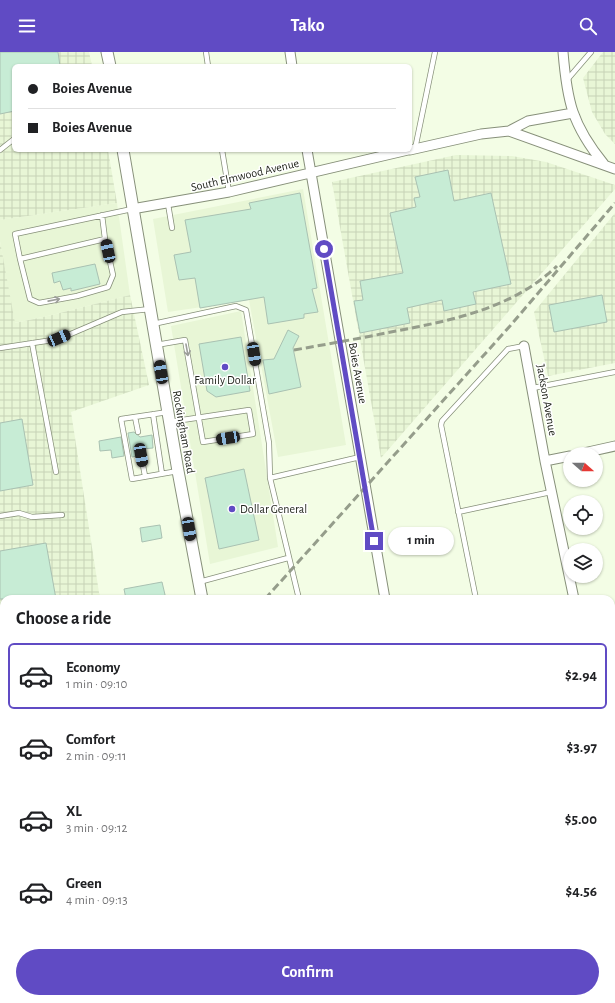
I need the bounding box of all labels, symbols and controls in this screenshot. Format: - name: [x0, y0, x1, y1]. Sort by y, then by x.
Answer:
- icon: menu: [16, 15, 38, 37]
- icon: search: [577, 15, 599, 37]
- text: Tako: [290, 17, 325, 35]
- text: Boies Avenue: [52, 81, 132, 96]
- text: Boies Avenue: [52, 120, 132, 135]
- street label: South Elmwood Avenue: [190, 157, 300, 193]
- car: [100, 238, 116, 264]
- route start: [315, 240, 333, 258]
- one-way arrow: [47, 296, 60, 304]
- car: [46, 328, 72, 348]
- car: [246, 341, 262, 367]
- street label: Boies Avenue: [347, 341, 369, 405]
- one-way arrow: [183, 343, 191, 356]
- car: [153, 359, 169, 385]
- marker: Family Dollar: [220, 362, 230, 372]
- street label: Jackson Avenue: [535, 363, 559, 437]
- place label: Family Dollar: [194, 374, 256, 387]
- street label: Rockingham Road: [171, 389, 197, 475]
- car: [215, 430, 241, 446]
- car: [133, 442, 149, 468]
- north arrow: [563, 447, 603, 487]
- map controls: [563, 447, 603, 583]
- button: locate: [563, 495, 603, 535]
- place label: Dollar General: [240, 503, 307, 515]
- marker: Dollar General: [227, 504, 237, 514]
- car: [181, 516, 197, 542]
- callout: 1 min: [388, 527, 454, 555]
- route end: [365, 532, 383, 550]
- text: 1 min: [407, 534, 435, 547]
- button: layers: [563, 543, 603, 583]
- text: Choose a ride: [16, 610, 111, 628]
- icon: car: [18, 658, 54, 694]
- text: Economy: [66, 660, 120, 675]
- text: $2.94: [565, 668, 597, 683]
- text: 1 min · 09:10: [66, 678, 127, 691]
- icon: car: [18, 730, 54, 766]
- text: Comfort: [66, 732, 115, 747]
- text: $3.97: [567, 740, 597, 755]
- text: 2 min · 09:11: [66, 750, 126, 763]
- icon: car: [18, 802, 54, 838]
- text: XL: [66, 804, 82, 819]
- text: $5.00: [565, 812, 597, 827]
- text: 3 min · 09:12: [66, 822, 127, 835]
- icon: car: [18, 874, 54, 910]
- text: Green: [66, 876, 102, 891]
- text: $4.56: [566, 884, 597, 899]
- text: 4 min · 09:13: [66, 894, 128, 907]
- button: Confirm: [16, 949, 599, 995]

